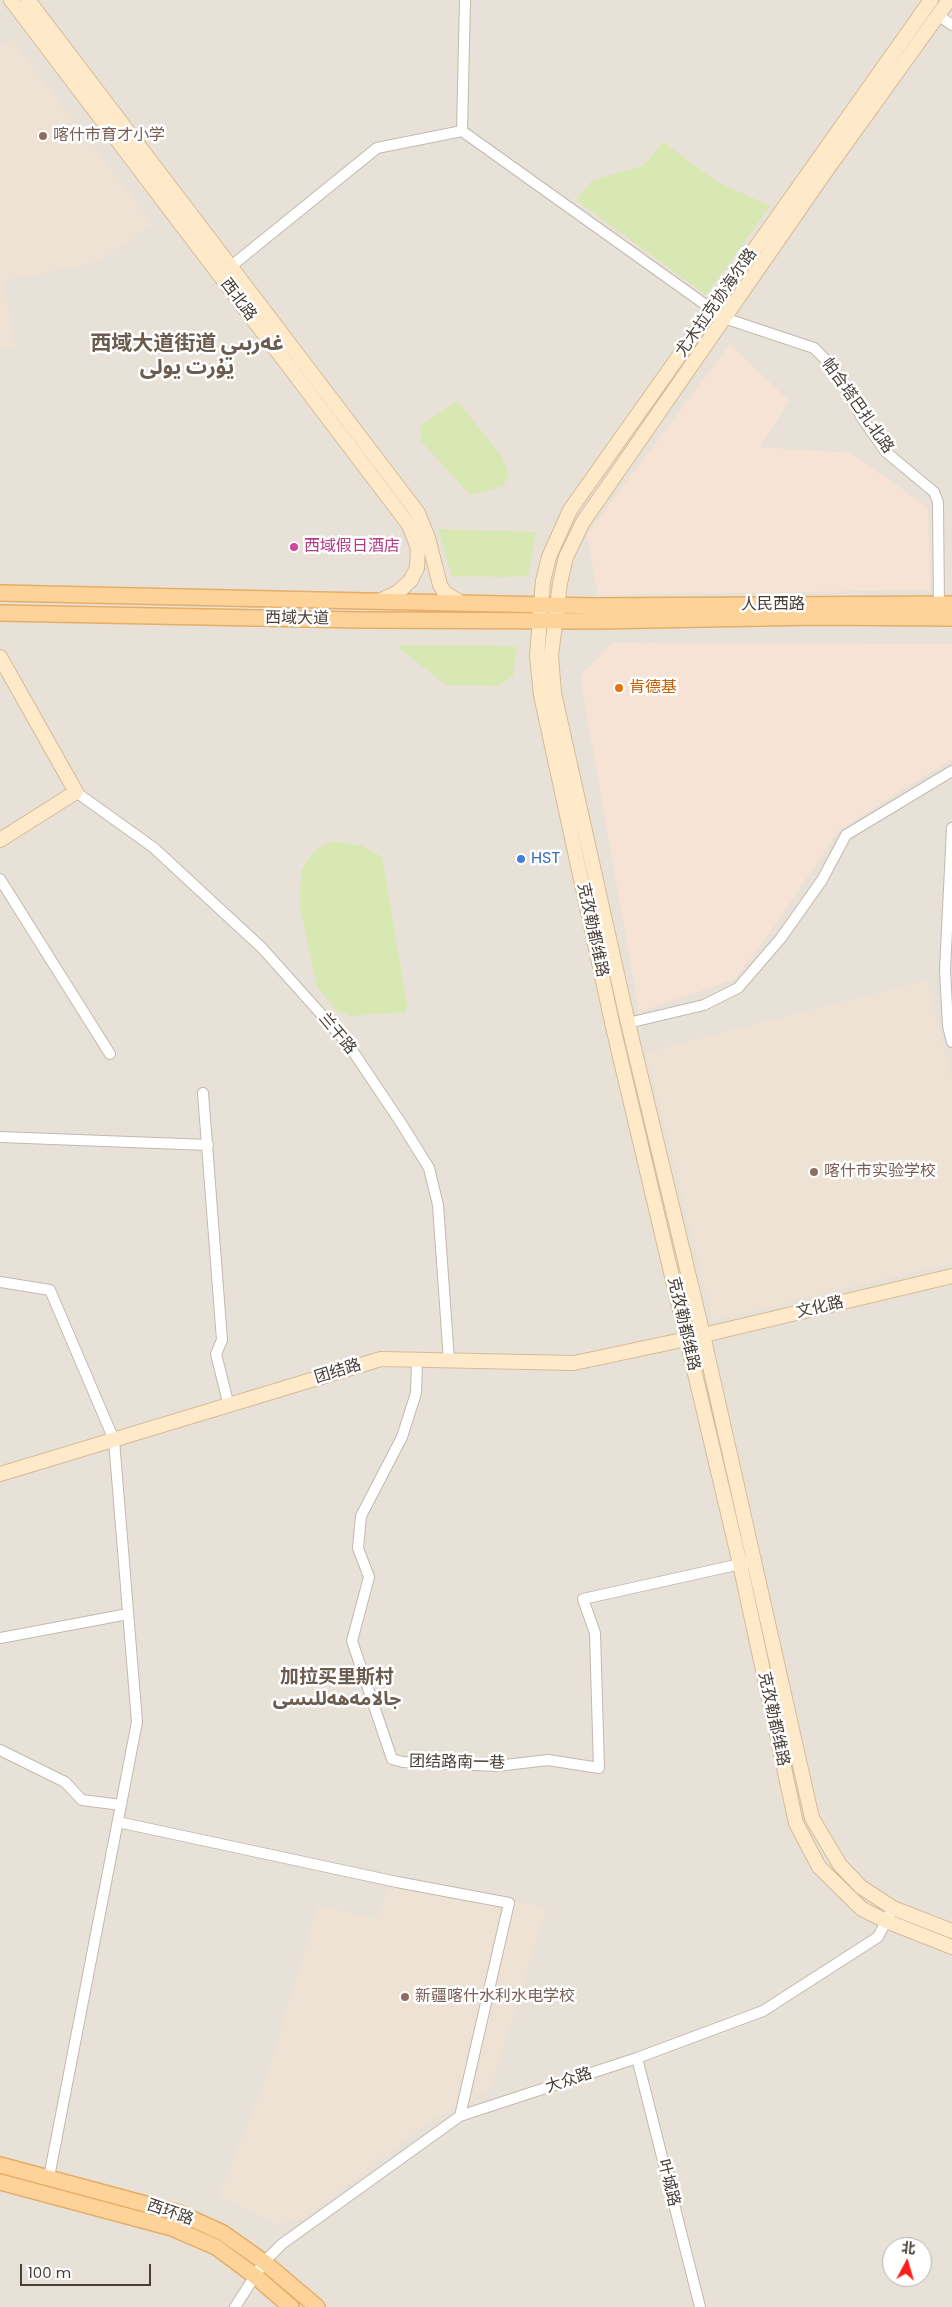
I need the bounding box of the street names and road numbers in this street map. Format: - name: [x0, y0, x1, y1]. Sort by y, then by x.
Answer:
- street label: 尤木拉克协海尔路: [672, 245, 762, 361]
- street label: 西北路: [216, 275, 260, 325]
- street label: 帕合塔巴扎北路: [817, 355, 897, 457]
- street label: 人民西路: [741, 595, 805, 615]
- street label: 西域大道: [265, 609, 329, 629]
- street label: 克孜勒都维路: [573, 881, 611, 979]
- street label: 兰干路: [314, 1009, 360, 1059]
- street label: 克孜勒都维路: [663, 1275, 703, 1373]
- street label: 文化路: [794, 1293, 846, 1323]
- street label: 团结路: [312, 1356, 364, 1388]
- street label: 克孜勒都维路: [754, 1670, 792, 1768]
- street label: 团结路南一巷: [409, 1753, 505, 1773]
- street label: 大众路: [543, 2064, 595, 2098]
- street label: 叶城路: [653, 2157, 683, 2209]
- street label: 西环路: [144, 2196, 196, 2230]

